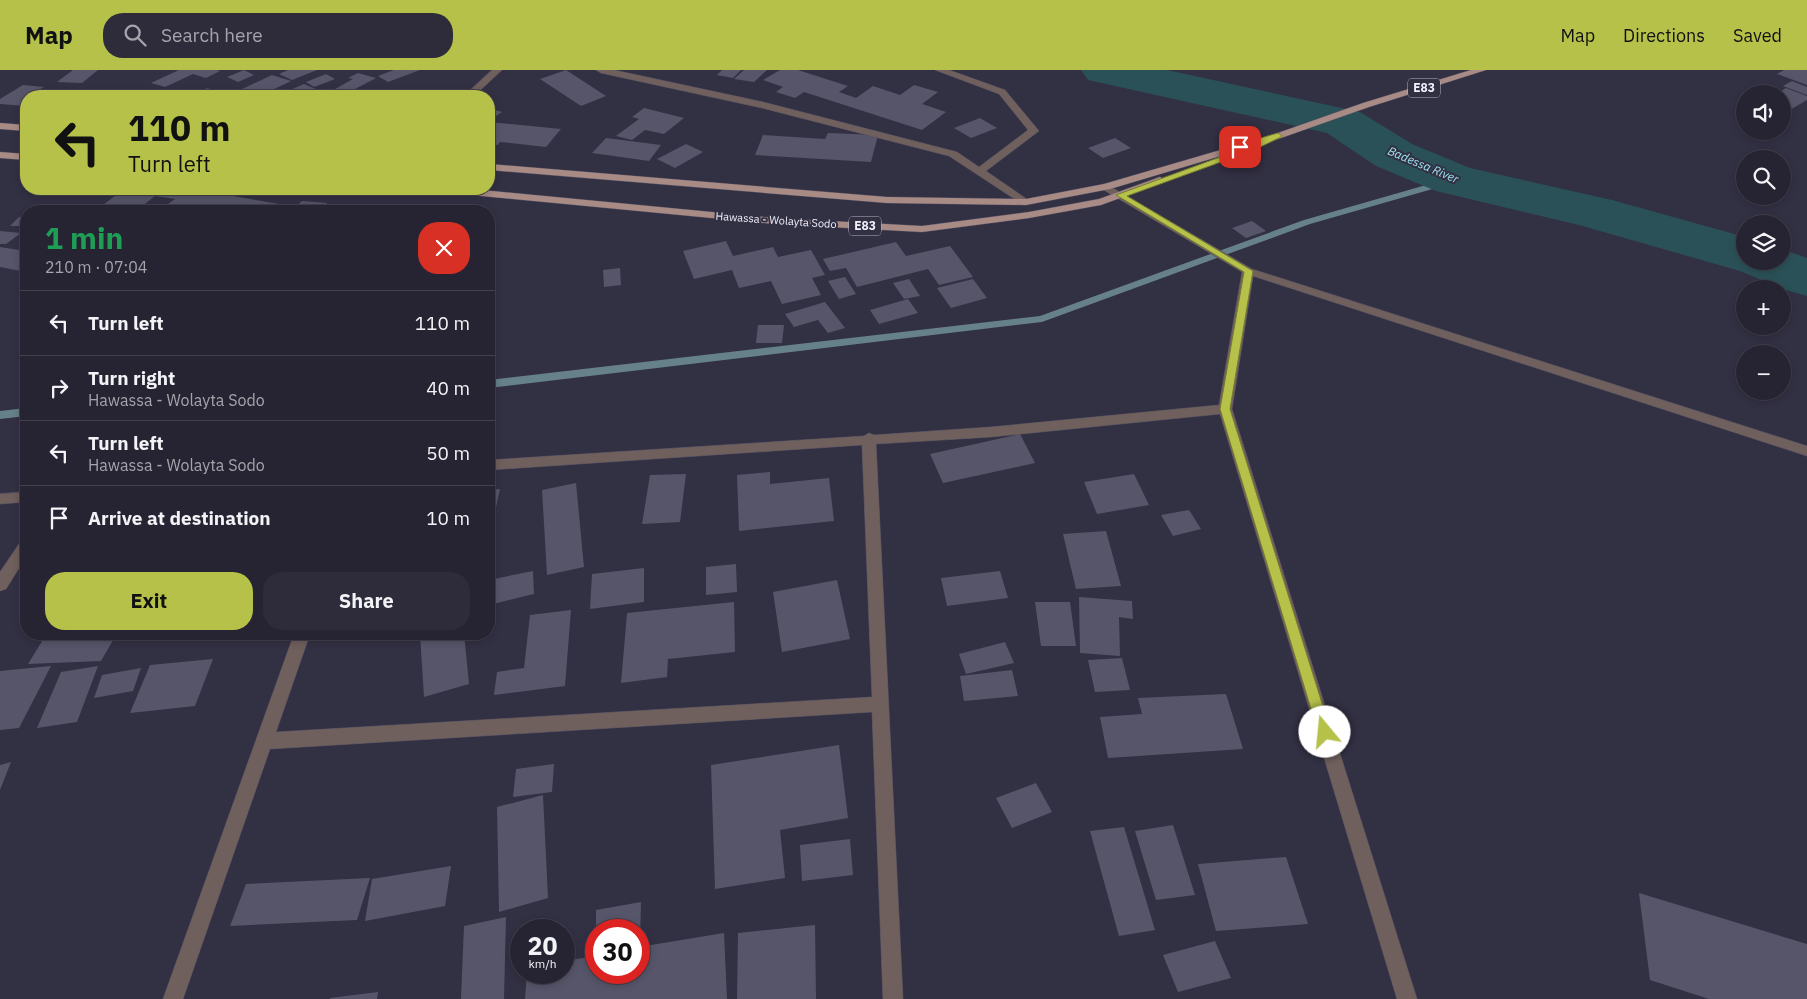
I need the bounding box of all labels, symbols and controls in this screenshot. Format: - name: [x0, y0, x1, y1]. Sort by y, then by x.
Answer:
- search box: [103, 13, 453, 58]
- text: Map: [25, 19, 73, 51]
- icon: search: [121, 21, 149, 49]
- text: Search here: [161, 23, 263, 47]
- text: Map: [1560, 24, 1595, 47]
- text: Directions: [1623, 24, 1705, 47]
- text: Saved: [1733, 24, 1782, 47]
- road number: E83: [1408, 78, 1440, 98]
- map controls: [1736, 85, 1791, 400]
- button: sound: [1736, 85, 1791, 140]
- text: 110 m: [128, 105, 231, 151]
- icon: left: [45, 110, 110, 175]
- pin: [1219, 126, 1261, 168]
- icon: arrive: [1226, 133, 1254, 161]
- water label: Badessa River: [1385, 143, 1461, 186]
- text: Turn left: [128, 149, 211, 178]
- button: search: [1736, 150, 1791, 205]
- street label: Hawassa - Wolayta Sodo: [715, 209, 837, 231]
- button: layers: [1736, 215, 1791, 270]
- road number: E83: [849, 216, 881, 236]
- text: 1 min: [45, 218, 123, 257]
- button: close: [418, 222, 470, 274]
- text: 210 m · 07:04: [45, 257, 147, 277]
- button: +: [1736, 280, 1791, 335]
- icon: left: [45, 309, 73, 337]
- text: Turn left: [88, 311, 164, 335]
- text: 110 m: [415, 311, 470, 335]
- button: −: [1736, 345, 1791, 400]
- text: Turn right: [88, 366, 175, 390]
- icon: right: [45, 374, 73, 402]
- text: 40 m: [426, 376, 470, 400]
- text: Hawassa - Wolayta Sodo: [88, 390, 265, 410]
- text: Turn left: [88, 431, 164, 455]
- icon: left: [45, 439, 73, 467]
- text: 50 m: [426, 441, 470, 465]
- text: Hawassa - Wolayta Sodo: [88, 455, 265, 475]
- icon: arrive: [45, 504, 73, 532]
- text: Arrive at destination: [88, 506, 271, 530]
- text: 10 m: [426, 506, 470, 530]
- button: Exit: [45, 572, 253, 630]
- button: Share: [263, 572, 470, 630]
- position arrow: [1298, 705, 1350, 757]
- speed limit sign: 30: [585, 919, 650, 984]
- text: 20: [527, 929, 558, 962]
- text: km/h: [528, 956, 557, 971]

